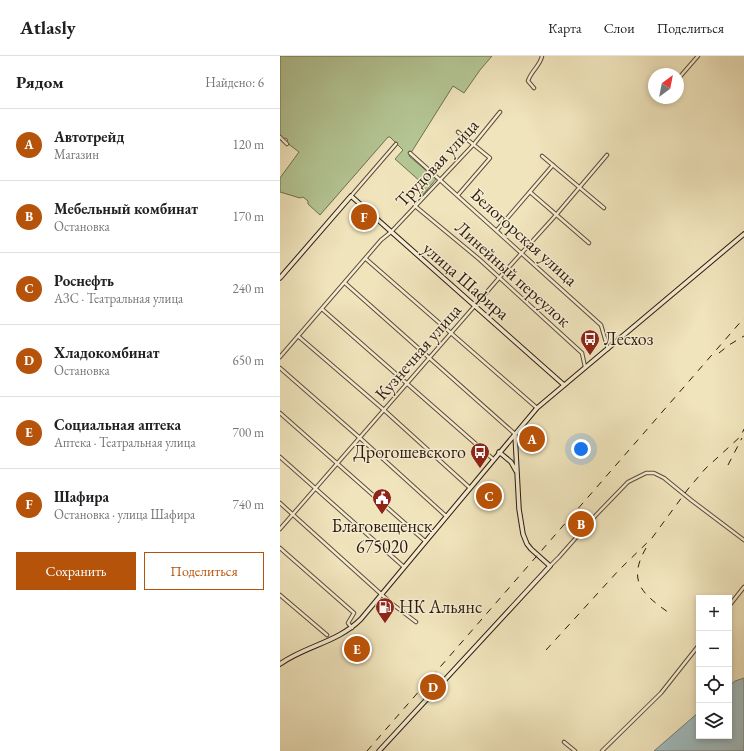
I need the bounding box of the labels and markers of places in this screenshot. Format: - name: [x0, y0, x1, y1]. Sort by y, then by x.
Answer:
- pin: F: [351, 202, 377, 232]
- place label: Лесхоз: [604, 327, 653, 350]
- bus stop icon: Лесхоз: [579, 328, 601, 356]
- pin: A: [519, 424, 545, 454]
- place label: Дрогошевского: [353, 440, 466, 463]
- bus stop icon: Дрогошевского: [469, 441, 491, 469]
- pin: C: [476, 481, 502, 511]
- public building icon: Благовещенск 675020: [371, 487, 393, 515]
- pin: B: [568, 509, 594, 539]
- place label: Благовещенск 675020: [332, 514, 433, 558]
- place label: НК Альянс: [399, 595, 482, 618]
- fuel station icon: НК Альянс: [374, 596, 396, 624]
- pin: E: [344, 634, 370, 664]
- pin: D: [420, 672, 446, 702]

